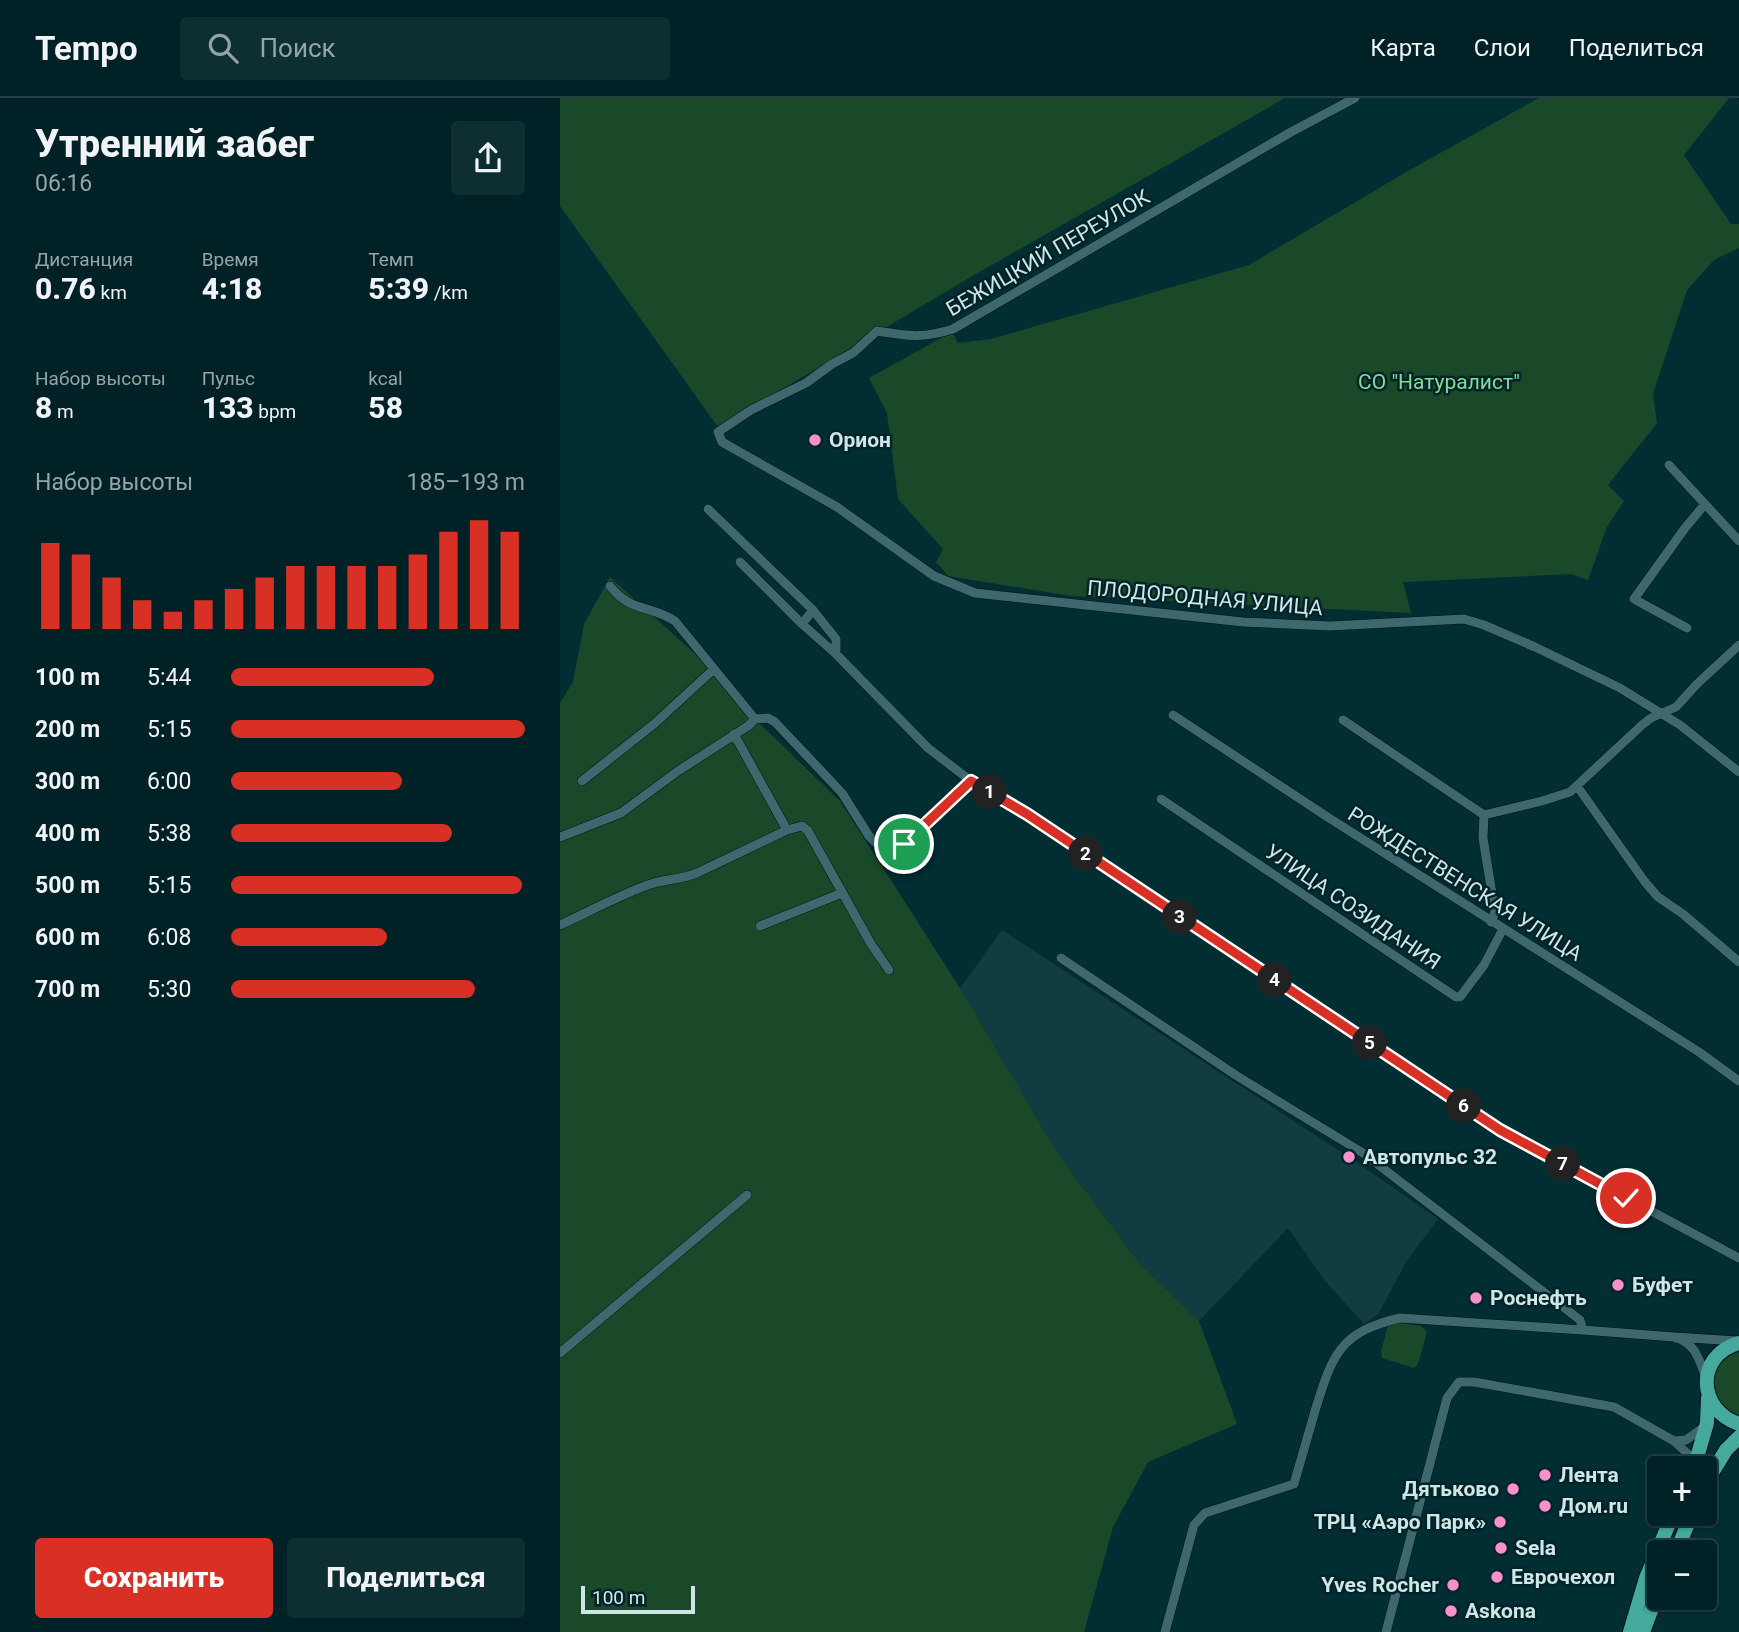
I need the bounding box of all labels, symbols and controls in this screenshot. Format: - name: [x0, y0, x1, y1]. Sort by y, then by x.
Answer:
- search box: [180, 17, 670, 80]
- text: Tempo: [35, 29, 138, 68]
- icon: search: [204, 29, 242, 67]
- text: Поиск: [260, 33, 336, 63]
- text: Карта: [1370, 34, 1436, 62]
- text: Слои: [1474, 34, 1531, 62]
- text: Поделиться: [1569, 34, 1704, 62]
- button: share: [451, 121, 525, 195]
- text: Утренний забег: [35, 122, 314, 166]
- text: 06:16: [35, 170, 92, 197]
- street label: БЕЖИЦКИЙ ПЕРЕУЛОК: [942, 185, 1154, 321]
- text: Дистанция: [35, 248, 133, 271]
- text: Время: [202, 248, 259, 271]
- text: Темп: [368, 248, 414, 271]
- text: 0.76: [35, 271, 96, 306]
- text: 4:18: [202, 271, 262, 306]
- text: 5:39: [368, 271, 429, 306]
- text: km: [96, 281, 127, 304]
- text: /km: [429, 281, 468, 304]
- text: Набор высоты: [35, 367, 166, 390]
- text: Пульс: [202, 367, 255, 390]
- text: kcal: [368, 367, 403, 390]
- park label: СО "Натуралист": [1358, 370, 1520, 394]
- text: 8: [35, 390, 52, 425]
- text: 133: [202, 390, 254, 425]
- text: 58: [368, 390, 403, 425]
- text: m: [52, 400, 74, 423]
- text: bpm: [254, 400, 296, 423]
- place label: Орион: [829, 428, 891, 452]
- marker: Орион: [807, 432, 823, 448]
- text: Набор высоты: [35, 469, 193, 496]
- text: 185–193 m: [406, 469, 525, 496]
- street label: ПЛОДОРОДНАЯ УЛИЦА: [1086, 576, 1324, 620]
- text: 100 m: [35, 664, 100, 691]
- text: 5:44: [147, 664, 191, 691]
- text: 200 m: [35, 716, 100, 743]
- text: 5:15: [147, 716, 191, 743]
- text: 300 m: [35, 768, 100, 795]
- text: 6:00: [147, 768, 191, 795]
- pin: 1: [972, 774, 1008, 810]
- text: 1: [984, 780, 995, 803]
- street label: РОЖДЕСТВЕНСКАЯ УЛИЦА: [1343, 802, 1587, 966]
- pin: [874, 814, 934, 874]
- text: 400 m: [35, 820, 100, 847]
- text: 5:38: [147, 820, 191, 847]
- icon: arrive: [885, 825, 923, 863]
- pin: 2: [1068, 836, 1104, 872]
- street label: УЛИЦА СОЗИДАНИЯ: [1261, 840, 1445, 974]
- text: 2: [1080, 842, 1091, 865]
- text: 500 m: [35, 872, 100, 899]
- text: 5:15: [147, 872, 191, 899]
- pin: 3: [1162, 900, 1198, 934]
- text: 3: [1174, 905, 1185, 928]
- text: 600 m: [35, 924, 100, 951]
- text: 6:08: [147, 924, 191, 951]
- pin: 4: [1258, 962, 1292, 998]
- text: 4: [1269, 968, 1280, 991]
- text: 700 m: [35, 976, 100, 1003]
- text: 5:30: [147, 976, 191, 1003]
- pin: 5: [1352, 1026, 1388, 1060]
- text: 5: [1364, 1031, 1375, 1054]
- pin: 6: [1446, 1088, 1482, 1124]
- text: 6: [1458, 1094, 1469, 1117]
- place label: Автопульс 32: [1363, 1145, 1497, 1169]
- pin: 7: [1546, 1146, 1580, 1182]
- marker: Автопульс 32: [1341, 1149, 1357, 1165]
- text: 7: [1557, 1152, 1568, 1175]
- pin: [1596, 1168, 1656, 1228]
- icon: check: [1607, 1179, 1645, 1217]
- place label: Буфет: [1632, 1273, 1693, 1297]
- marker: Буфет: [1610, 1277, 1626, 1293]
- place label: Роснефть: [1490, 1286, 1587, 1310]
- marker: Роснефть: [1468, 1290, 1484, 1306]
- map controls: [1647, 1456, 1717, 1610]
- button: +: [1647, 1456, 1717, 1526]
- place label: Лента: [1559, 1463, 1619, 1487]
- marker: Лента: [1537, 1467, 1553, 1483]
- place label: Дятьково: [1402, 1477, 1499, 1501]
- marker: Дятьково: [1505, 1481, 1521, 1497]
- place label: Дом.ru: [1559, 1494, 1628, 1518]
- marker: Дом.ru: [1537, 1498, 1553, 1514]
- place label: ТРЦ «Аэро Парк»: [1314, 1510, 1486, 1534]
- marker: ТРЦ «Аэро Парк»: [1492, 1514, 1508, 1530]
- place label: Sela: [1515, 1536, 1556, 1560]
- button: Сохранить: [35, 1538, 273, 1618]
- button: Поделиться: [287, 1538, 525, 1618]
- marker: Sela: [1493, 1540, 1509, 1556]
- button: −: [1647, 1540, 1717, 1610]
- place label: Еврочехол: [1511, 1565, 1615, 1589]
- marker: Еврочехол: [1489, 1569, 1505, 1585]
- place label: Yves Rocher: [1321, 1573, 1439, 1597]
- marker: Yves Rocher: [1445, 1577, 1461, 1593]
- scale bar: [581, 1583, 695, 1615]
- text: 100 m: [592, 1586, 645, 1609]
- place label: Askona: [1465, 1599, 1536, 1623]
- marker: Askona: [1443, 1603, 1459, 1619]

